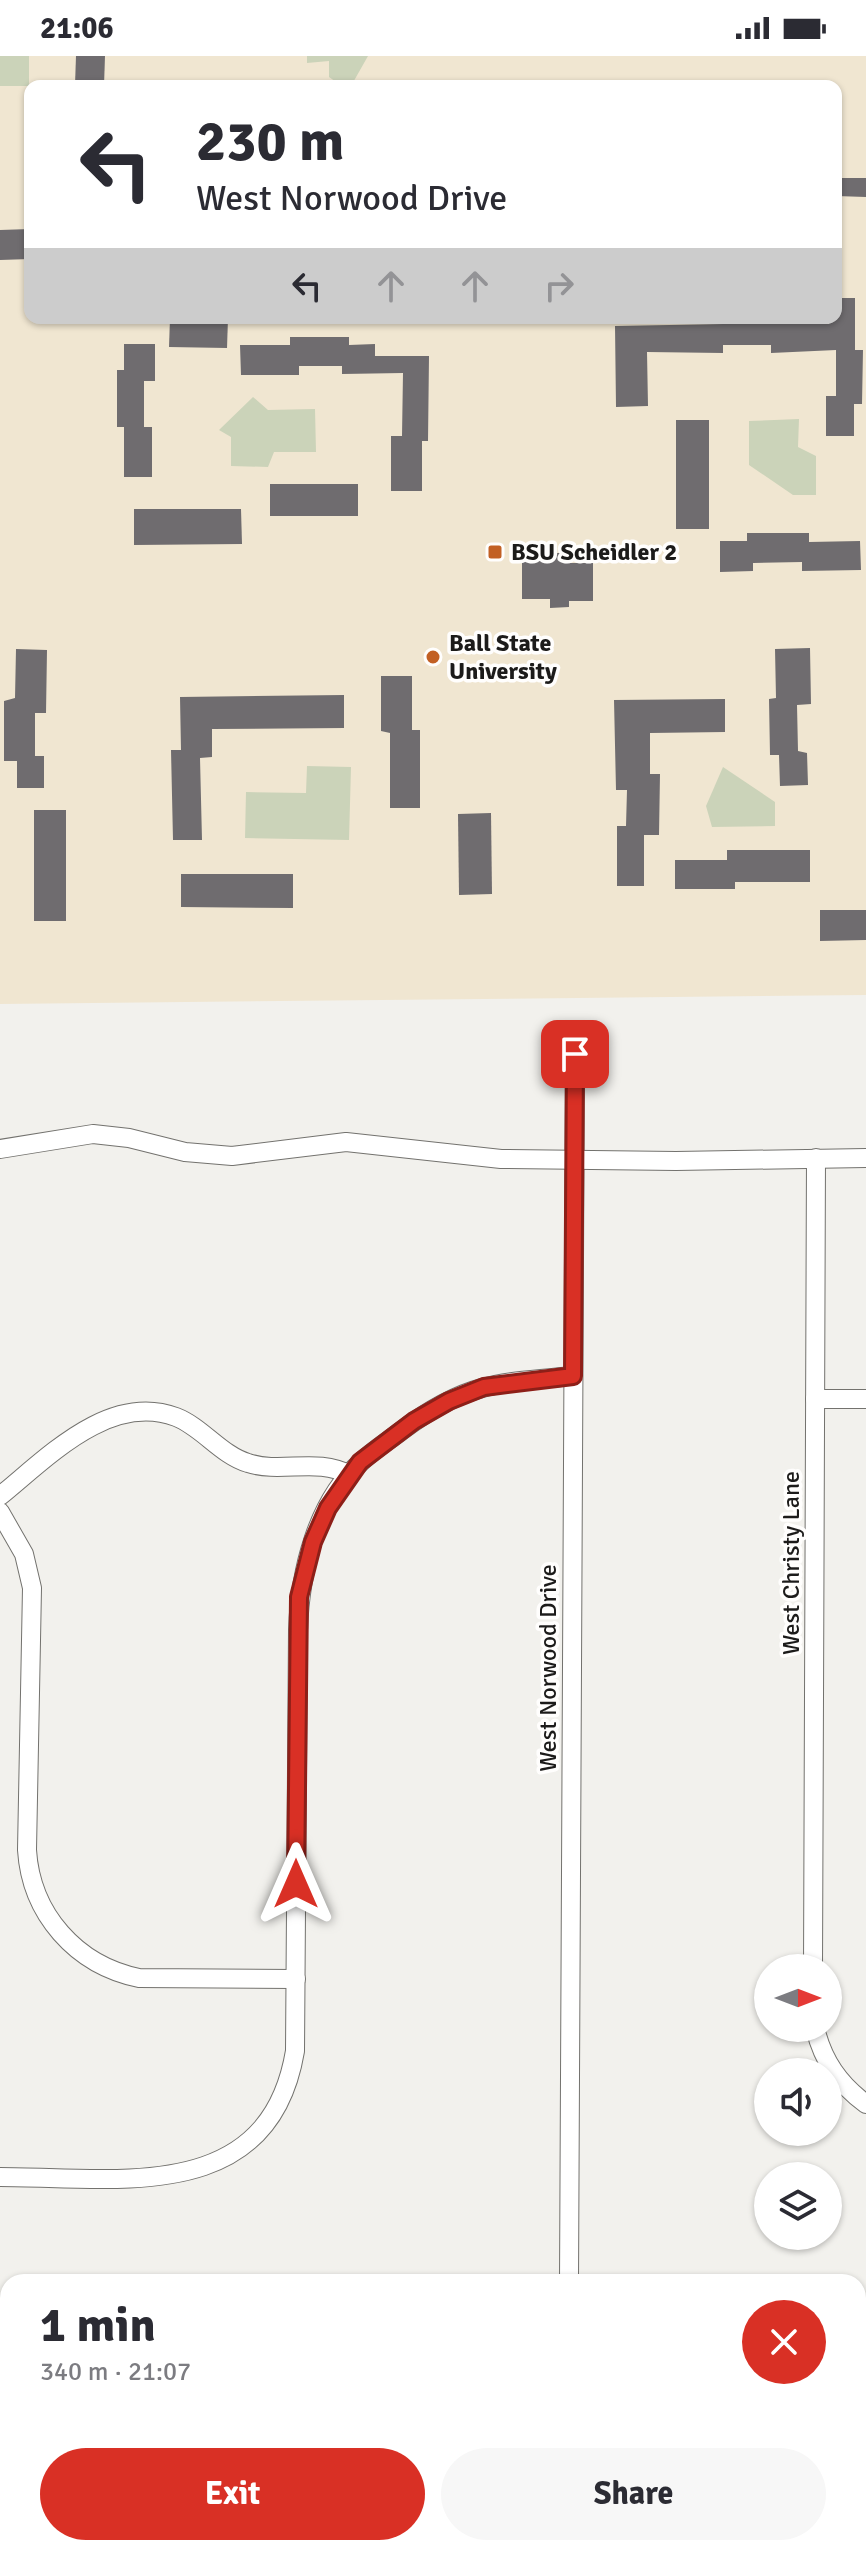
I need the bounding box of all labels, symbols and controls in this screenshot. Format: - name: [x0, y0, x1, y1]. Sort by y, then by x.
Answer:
- text: 21:06: [40, 10, 114, 47]
- text: 230 m: [196, 107, 344, 176]
- icon: left: [64, 112, 168, 216]
- text: West Norwood Drive: [196, 176, 507, 221]
- icon: left: [285, 264, 329, 308]
- icon: ahead: [369, 264, 413, 308]
- icon: ahead: [453, 264, 497, 308]
- icon: right: [537, 264, 581, 308]
- place label: BSU Scheidler 2: [511, 537, 677, 567]
- marker: BSU Scheidler 2: [486, 543, 504, 561]
- place label: Ball State University: [449, 628, 557, 686]
- marker: Ball State University: [424, 648, 442, 666]
- pin: [541, 1020, 609, 1088]
- icon: arrive: [553, 1032, 597, 1076]
- street label: West Christy Lane: [776, 1471, 806, 1655]
- street label: West Norwood Drive: [533, 1564, 563, 1772]
- position arrow: [254, 1842, 338, 1926]
- north arrow: [754, 1954, 842, 2042]
- map controls: [754, 1954, 842, 2250]
- button: sound: [754, 2058, 842, 2146]
- button: layers: [754, 2162, 842, 2250]
- text: 1 min: [40, 2296, 156, 2355]
- button: close: [742, 2300, 826, 2384]
- text: 340 m · 21:07: [40, 2356, 191, 2388]
- button: Exit: [40, 2448, 425, 2540]
- button: Share: [441, 2448, 826, 2540]

